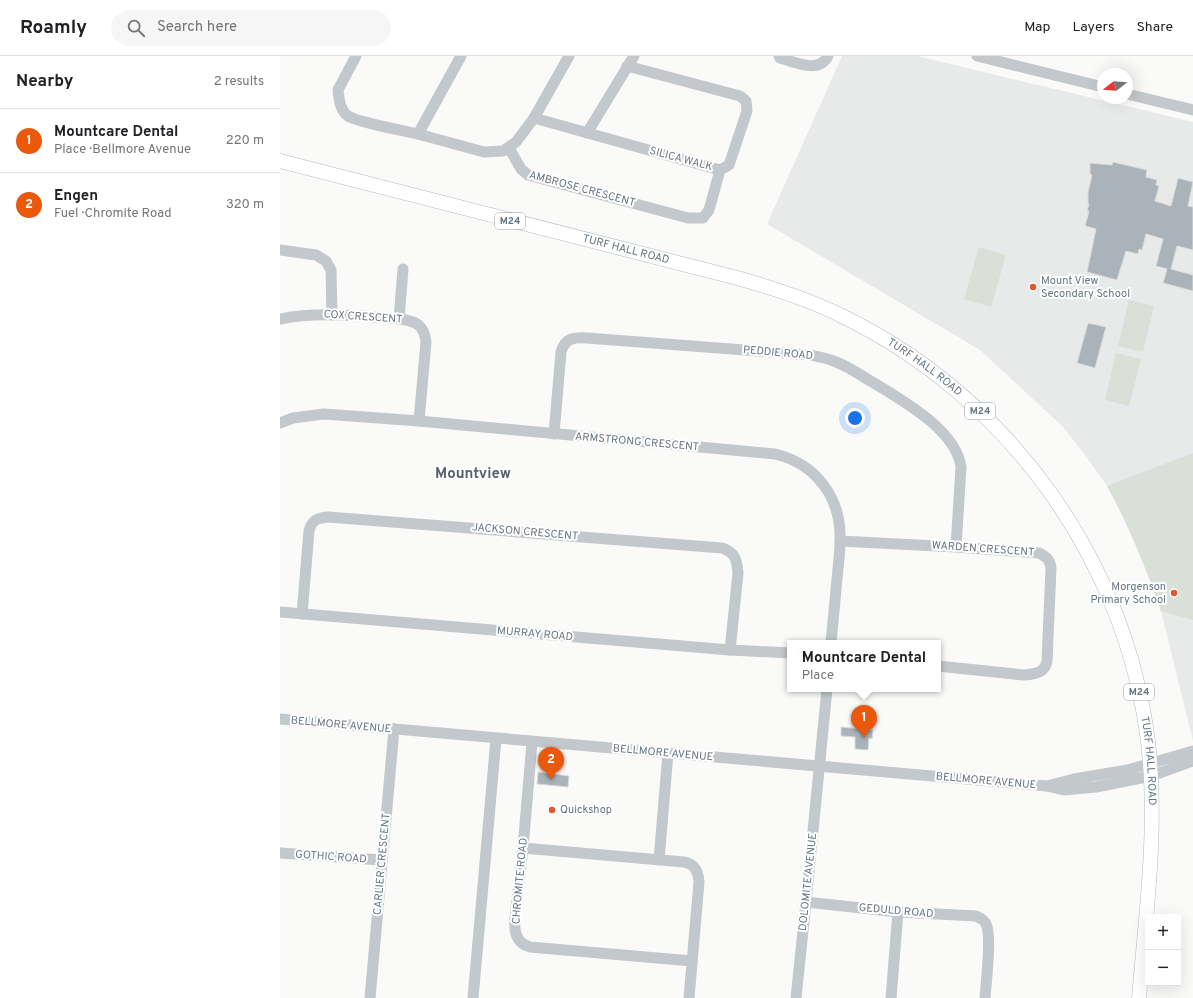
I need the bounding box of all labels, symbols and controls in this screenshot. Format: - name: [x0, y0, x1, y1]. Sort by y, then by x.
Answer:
- search box: [111, 10, 391, 46]
- text: Roamly: [20, 16, 87, 40]
- icon: search: [125, 17, 147, 39]
- text: Search here: [157, 18, 237, 37]
- text: Map: [1024, 19, 1050, 36]
- text: Layers: [1072, 19, 1114, 36]
- text: Share: [1136, 19, 1173, 36]
- north arrow: [1097, 68, 1133, 104]
- text: Nearby: [16, 71, 73, 93]
- text: 2 results: [214, 74, 264, 90]
- text: Mountcare Dental: [54, 123, 178, 142]
- text: 1: [26, 133, 32, 149]
- text: 220 m: [226, 133, 264, 149]
- text: Place · Bellmore Avenue: [54, 142, 191, 158]
- street label: SILICA WALK: [648, 144, 714, 174]
- street label: AMBROSE CRESCENT: [527, 168, 637, 210]
- text: Engen: [54, 187, 98, 206]
- text: 2: [25, 197, 33, 213]
- text: 320 m: [226, 197, 264, 213]
- text: Fuel · Chromite Road: [54, 206, 172, 222]
- road number: M24: [495, 213, 525, 229]
- street label: TURF HALL ROAD: [581, 232, 671, 267]
- place label: Mount View Secondary School: [1041, 274, 1130, 301]
- marker: Mount View Secondary School: [1028, 282, 1038, 292]
- street label: COX CRESCENT: [323, 307, 403, 327]
- street label: TURF HALL ROAD: [885, 335, 965, 399]
- street label: PEDDIE ROAD: [742, 343, 814, 363]
- road number: M24: [965, 403, 995, 419]
- your location: [845, 408, 865, 428]
- street label: ARMSTRONG CRESCENT: [574, 430, 700, 454]
- district label: Mountview: [435, 465, 511, 484]
- street label: JACKSON CRESCENT: [471, 520, 579, 544]
- street label: WARDEN CRESCENT: [931, 538, 1035, 560]
- place label: Morgenson Primary School: [1090, 580, 1166, 607]
- marker: Morgenson Primary School: [1169, 588, 1179, 598]
- street label: MURRAY ROAD: [497, 624, 573, 644]
- popup: [787, 640, 941, 692]
- text: Mountcare Dental: [802, 649, 926, 668]
- text: Place: [802, 668, 834, 684]
- road number: M24: [1124, 684, 1154, 700]
- pin: 1: [851, 705, 877, 738]
- street label: BELLMORE AVENUE: [290, 714, 392, 736]
- street label: TURF HALL ROAD: [1137, 715, 1159, 805]
- street label: BELLMORE AVENUE: [612, 742, 714, 764]
- pin: 2: [538, 747, 564, 780]
- street label: BELLMORE AVENUE: [935, 770, 1037, 792]
- place label: Quickshop: [560, 803, 612, 817]
- marker: Quickshop: [547, 805, 557, 815]
- street label: CARLIER CRESCENT: [371, 812, 393, 916]
- street label: DOLOMITE AVENUE: [796, 832, 820, 932]
- street label: CHROMITE ROAD: [509, 837, 531, 925]
- street label: GOTHIC ROAD: [295, 848, 367, 866]
- street label: GEDULD ROAD: [858, 901, 934, 921]
- map controls: [1145, 914, 1181, 986]
- button: +: [1145, 914, 1181, 950]
- button: −: [1145, 950, 1181, 986]

